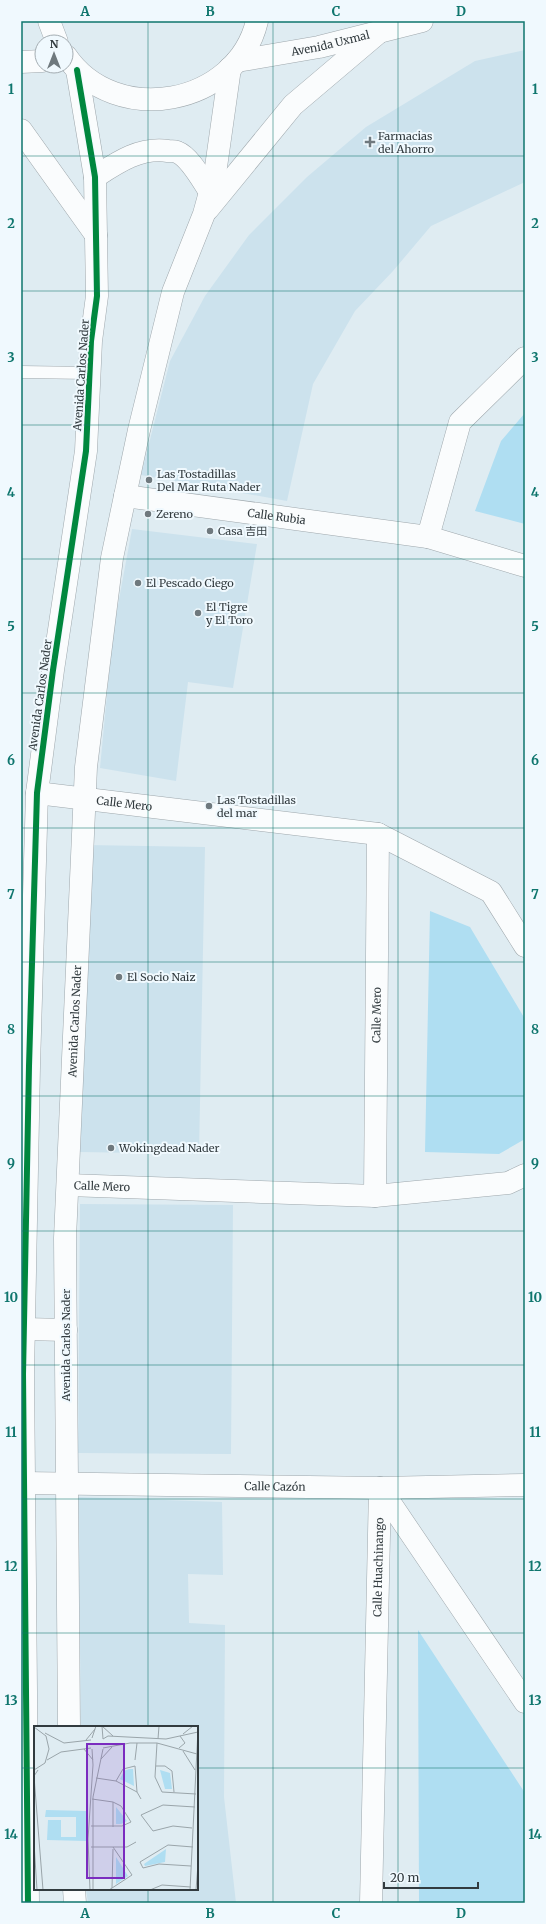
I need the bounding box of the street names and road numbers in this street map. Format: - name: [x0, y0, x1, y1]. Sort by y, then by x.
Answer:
- street label: Avenida Uxmal: [289, 27, 372, 59]
- street label: Avenida Carlos Nader: [70, 318, 92, 433]
- street label: Calle Rubia: [247, 506, 307, 527]
- street label: Avenida Carlos Nader: [25, 638, 55, 753]
- street label: Calle Mero: [96, 793, 154, 814]
- street label: Avenida Carlos Nader: [65, 965, 84, 1079]
- street label: Calle Mero: [369, 986, 384, 1043]
- street label: Calle Mero: [74, 1178, 131, 1194]
- street label: Avenida Carlos Nader: [59, 1289, 73, 1402]
- street label: Calle Cazón: [244, 1479, 306, 1494]
- street label: Calle Huachinango: [370, 1517, 386, 1617]

